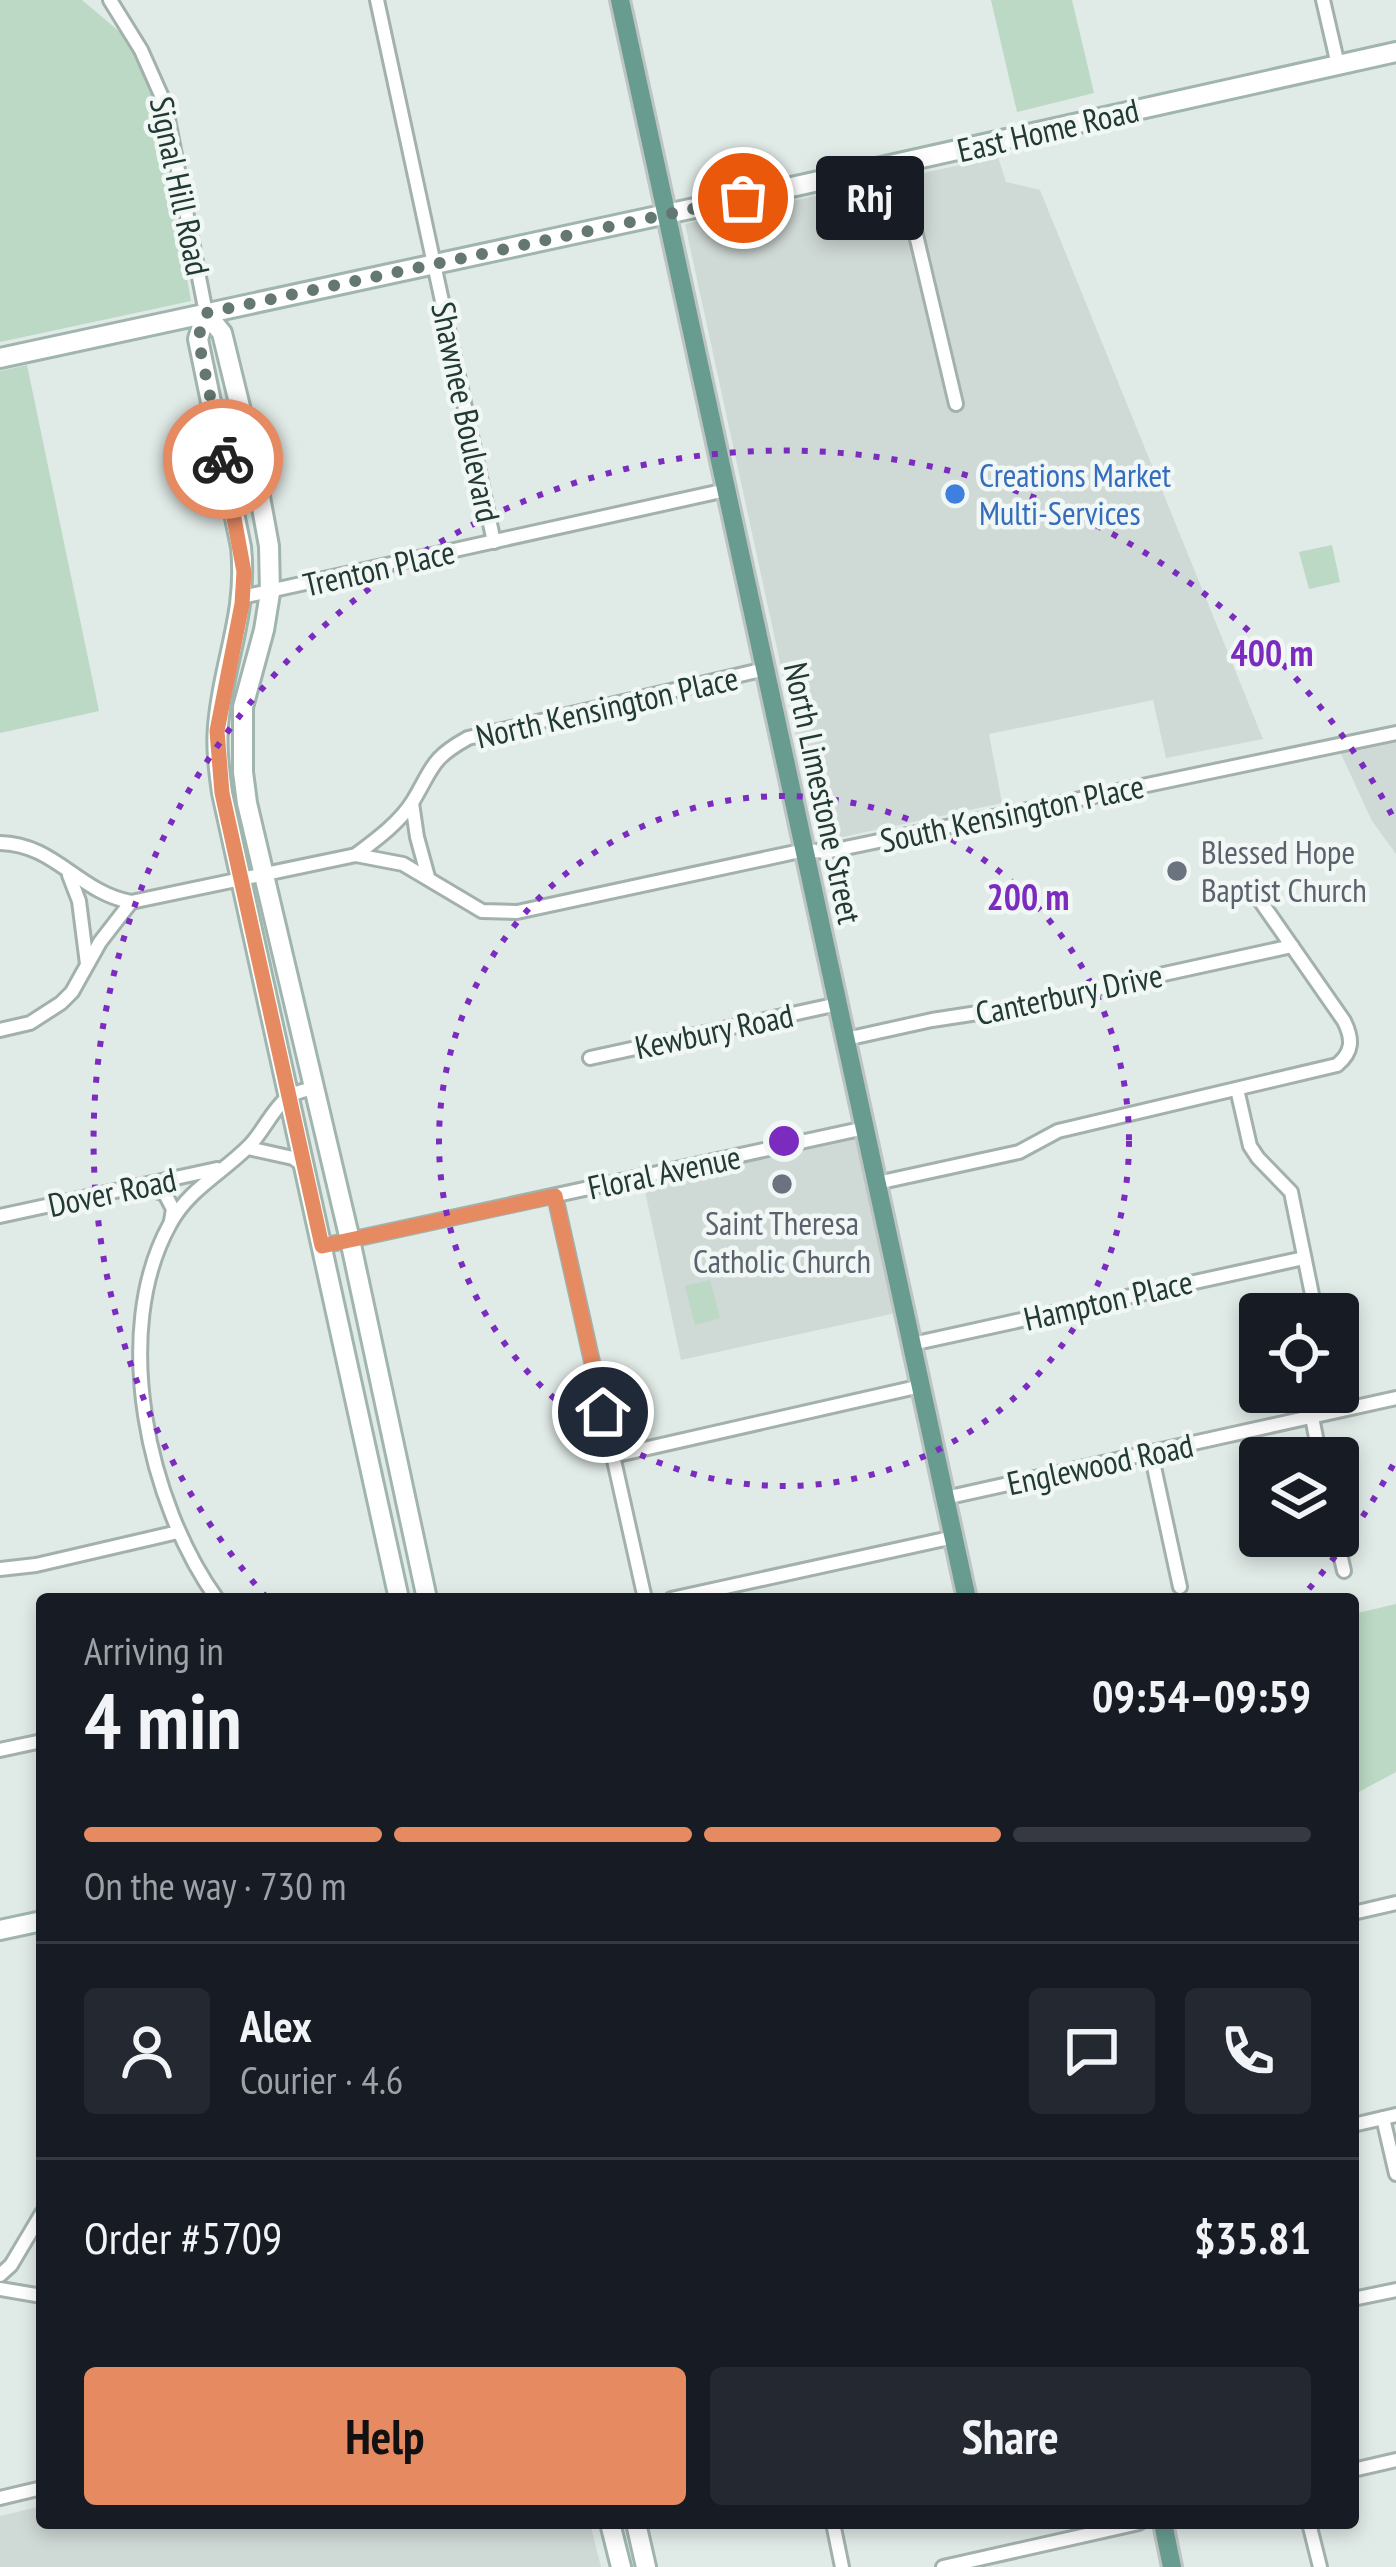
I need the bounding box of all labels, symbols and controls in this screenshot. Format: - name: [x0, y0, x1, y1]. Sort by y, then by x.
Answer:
- street label: East Home Road: [953, 88, 1143, 171]
- street label: Signal Hill Road: [141, 93, 220, 279]
- pin: [692, 147, 794, 249]
- callout: Rhj: [815, 156, 923, 240]
- icon: bag: [710, 165, 776, 231]
- text: Rhj: [847, 172, 893, 223]
- street label: Shawnee Boulevard: [422, 298, 511, 526]
- courier: [163, 399, 283, 519]
- icon: bike: [190, 426, 256, 492]
- place label: Creations Market Multi-Services: [979, 453, 1171, 534]
- marker: Creations Market Multi-Services: [942, 481, 968, 507]
- street label: Trenton Place: [299, 529, 459, 606]
- text: 400 m: [1231, 629, 1313, 676]
- street label: North Kensington Place: [472, 655, 742, 758]
- street label: North Limestone Street: [775, 658, 872, 927]
- street label: South Kensington Place: [876, 764, 1148, 861]
- place label: Blessed Hope Baptist Church: [1201, 830, 1367, 911]
- marker: Blessed Hope Baptist Church: [1164, 858, 1190, 884]
- text: 200 m: [987, 873, 1069, 920]
- street label: Canterbury Drive: [972, 953, 1166, 1034]
- street label: Kewbury Road: [631, 993, 797, 1068]
- centre of rings: [763, 1120, 805, 1162]
- street label: Floral Avenue: [584, 1134, 744, 1209]
- street label: Dover Road: [44, 1157, 180, 1226]
- marker: Saint Theresa Catholic Church: [769, 1171, 795, 1197]
- place label: Saint Theresa Catholic Church: [693, 1201, 871, 1282]
- street label: Hampton Place: [1019, 1259, 1196, 1340]
- map controls: [1239, 1293, 1359, 1557]
- button: locate: [1239, 1293, 1359, 1413]
- pin: [552, 1361, 654, 1463]
- icon: home: [570, 1379, 636, 1445]
- street label: Englewood Road: [1003, 1423, 1197, 1504]
- button: layers: [1239, 1437, 1359, 1557]
- text: Arriving in: [84, 1625, 224, 1676]
- text: 09:54–09:59: [1092, 1666, 1311, 1724]
- text: 4 min: [84, 1670, 242, 1771]
- text: On the way · 730 m: [84, 1860, 346, 1911]
- button: person: [84, 1988, 210, 2114]
- button: chat: [1029, 1988, 1155, 2114]
- button: phone: [1185, 1988, 1311, 2114]
- text: Alex: [240, 1996, 312, 2054]
- text: Courier · 4.6: [240, 2054, 403, 2105]
- text: Order #5709: [84, 2208, 282, 2266]
- text: $35.81: [1194, 2208, 1311, 2266]
- button: Help: [84, 2367, 686, 2505]
- button: Share: [710, 2367, 1311, 2505]

